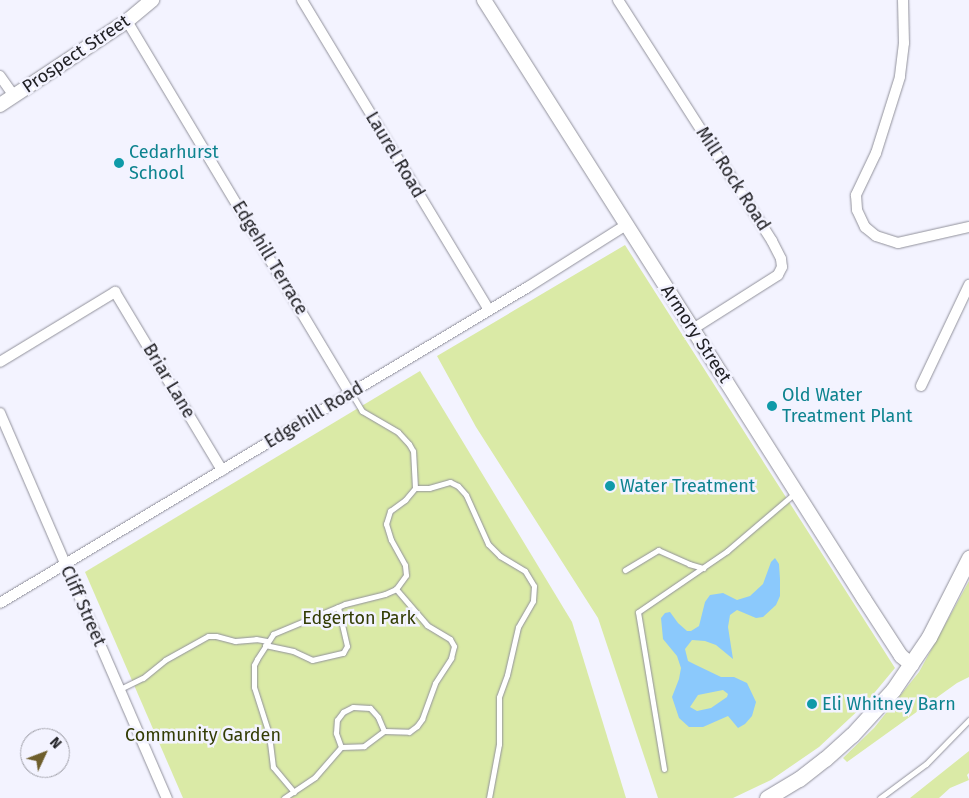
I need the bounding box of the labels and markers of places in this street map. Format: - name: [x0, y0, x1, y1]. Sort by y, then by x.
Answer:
- place label: Cedarhurst School: [129, 142, 219, 184]
- marker: Cedarhurst School: [113, 157, 125, 169]
- place label: Old Water Treatment Plant: [782, 385, 912, 428]
- marker: Old Water Treatment Plant: [766, 400, 778, 412]
- place label: Water Treatment: [620, 475, 755, 497]
- marker: Water Treatment: [604, 480, 616, 492]
- place label: Eli Whitney Barn: [822, 693, 956, 715]
- marker: Eli Whitney Barn: [806, 698, 818, 710]

